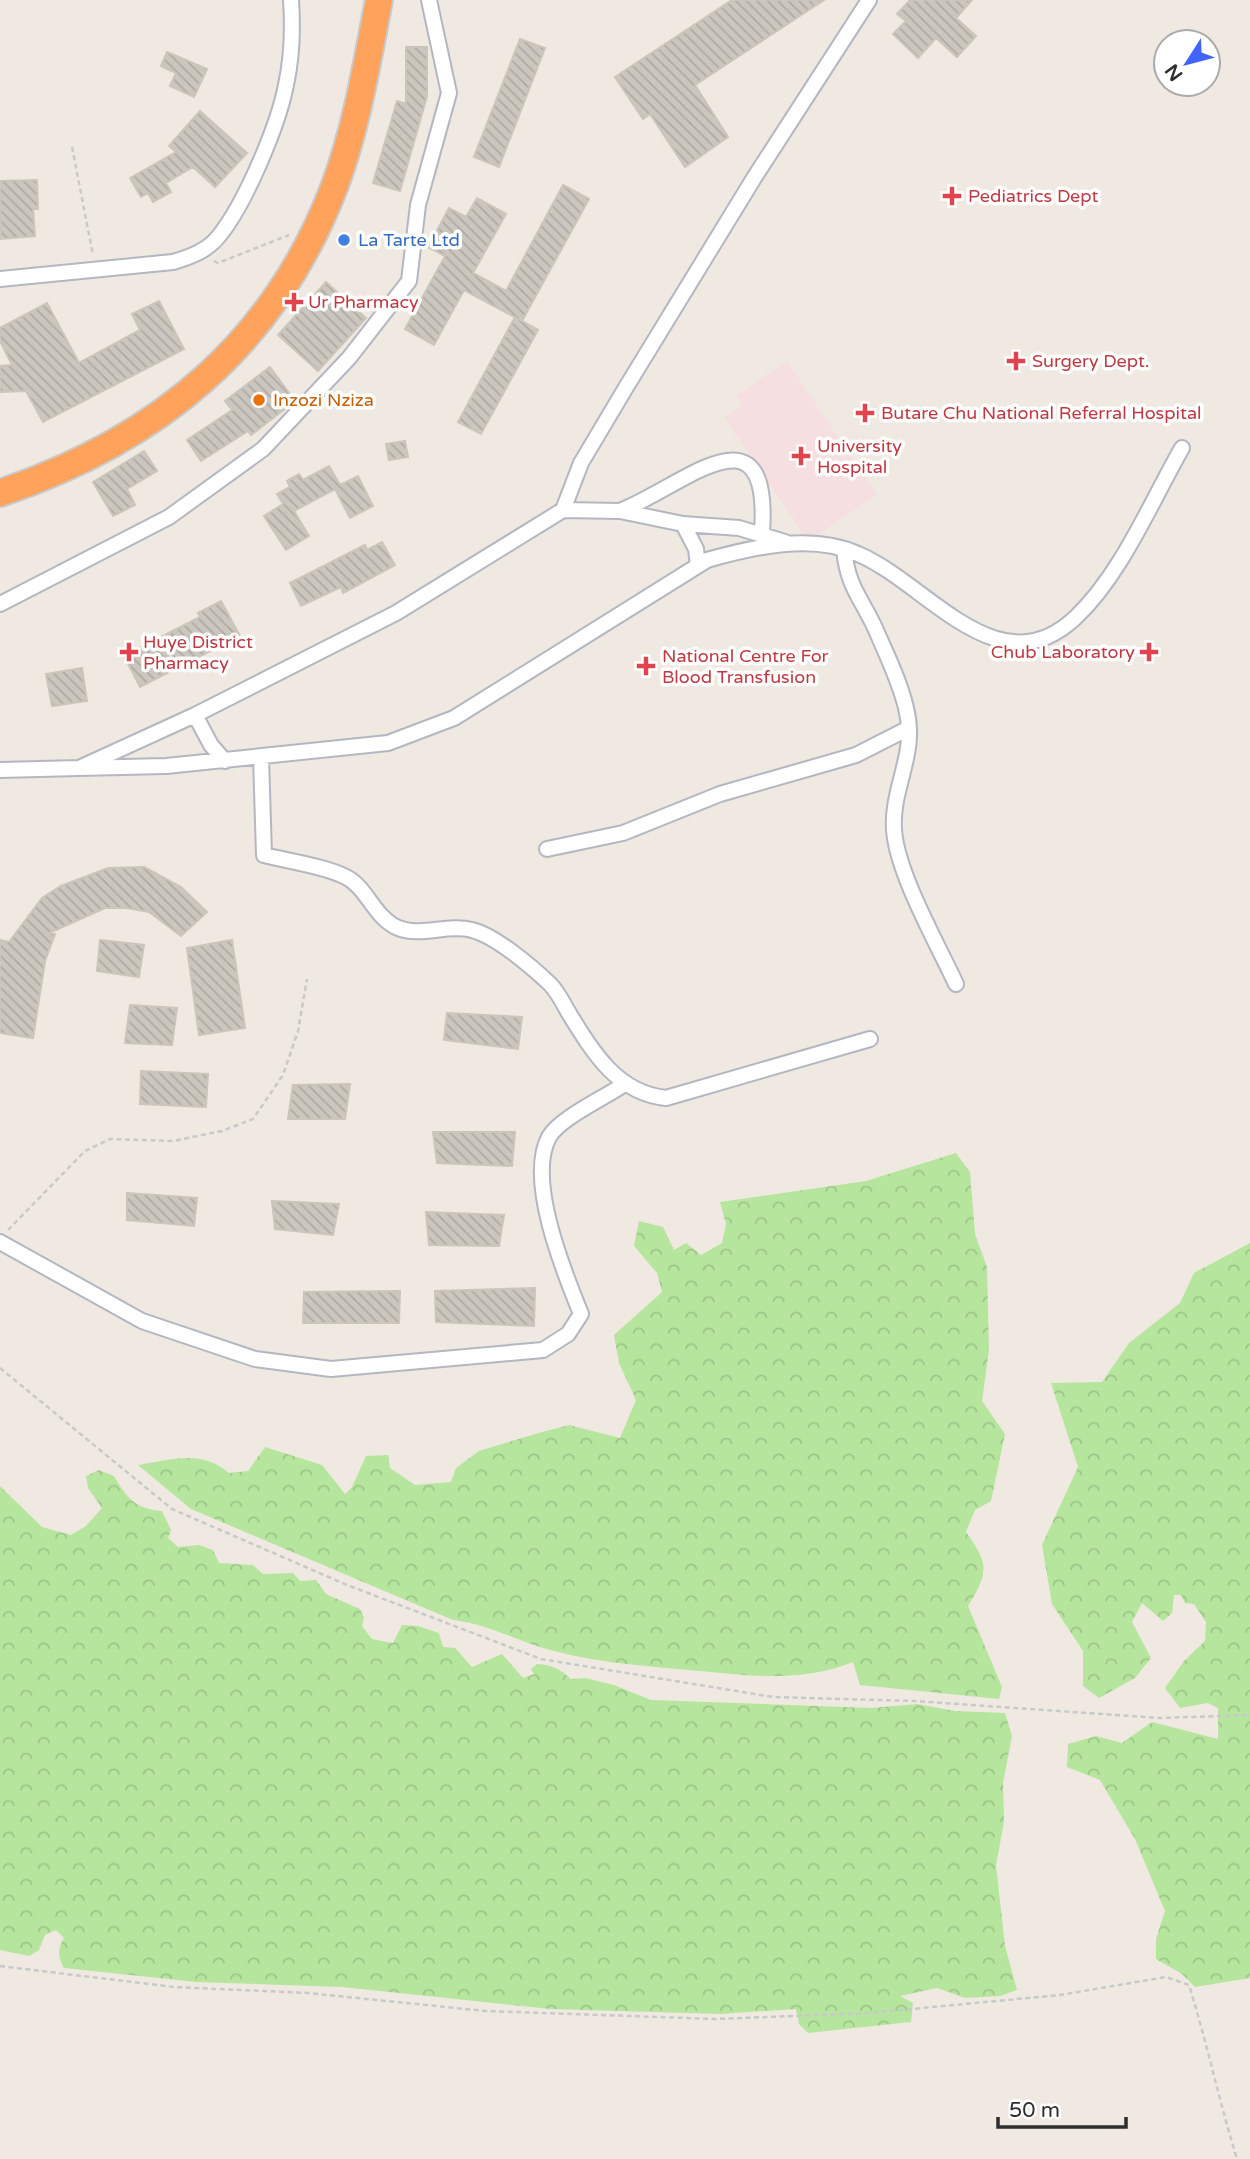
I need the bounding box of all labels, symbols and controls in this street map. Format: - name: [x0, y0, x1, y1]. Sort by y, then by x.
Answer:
- north arrow: [1152, 28, 1222, 98]
- text: N: [1161, 60, 1187, 85]
- place label: Pediatrics Dept: [968, 185, 1099, 207]
- marker: Pediatrics Dept: [942, 186, 962, 206]
- place label: La Tarte Ltd: [358, 229, 460, 251]
- marker: La Tarte Ltd: [336, 232, 352, 248]
- place label: Ur Pharmacy: [308, 291, 419, 313]
- marker: Ur Pharmacy: [286, 294, 302, 310]
- place label: Surgery Dept.: [1032, 350, 1150, 372]
- marker: Surgery Dept.: [1006, 351, 1026, 371]
- place label: Inzozi Nziza: [273, 389, 374, 411]
- marker: Inzozi Nziza: [251, 392, 267, 408]
- place label: Butare Chu National Referral Hospital: [881, 402, 1202, 424]
- marker: Butare Chu National Referral Hospital: [855, 403, 875, 423]
- place label: University Hospital: [817, 435, 902, 478]
- marker: University Hospital: [791, 446, 811, 466]
- place label: Huye District Pharmacy: [143, 631, 253, 674]
- place label: Chub Laboratory: [991, 641, 1135, 663]
- marker: Huye District Pharmacy: [121, 644, 137, 660]
- marker: Chub Laboratory: [1141, 644, 1157, 660]
- place label: National Centre For Blood Transfusion: [662, 645, 829, 688]
- marker: National Centre For Blood Transfusion: [636, 656, 656, 676]
- scale bar: [998, 2086, 1126, 2130]
- text: 50 m: [1009, 2098, 1060, 2123]

